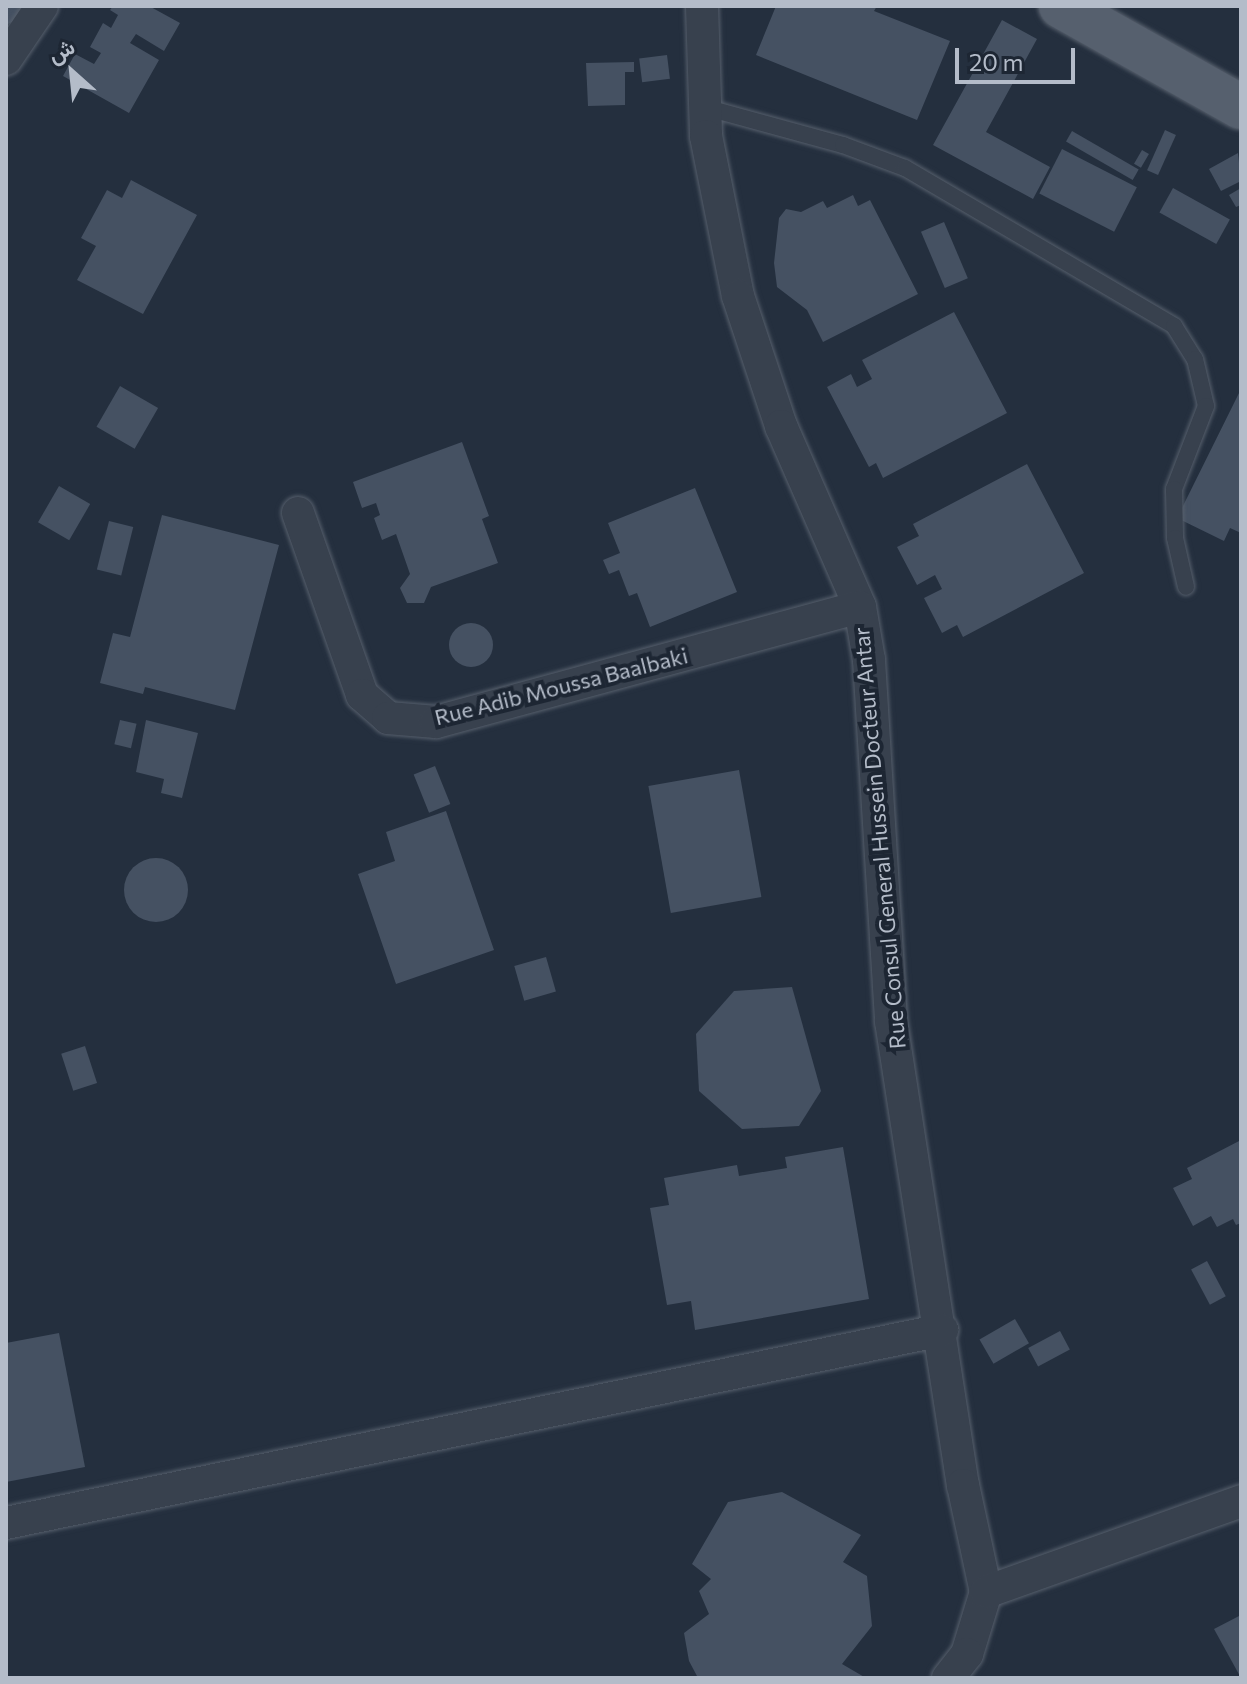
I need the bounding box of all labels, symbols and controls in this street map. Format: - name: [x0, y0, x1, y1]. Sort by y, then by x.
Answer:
- north arrow: [32, 32, 112, 112]
- text: ش: [43, 32, 79, 68]
- scale bar: [959, 32, 1079, 82]
- text: 20 m: [969, 47, 1023, 76]
- street label: Rue Consul General Hussein Docteur Antar: [847, 626, 911, 1050]
- street label: Rue Adib Moussa Baalbaki: [432, 642, 690, 730]

